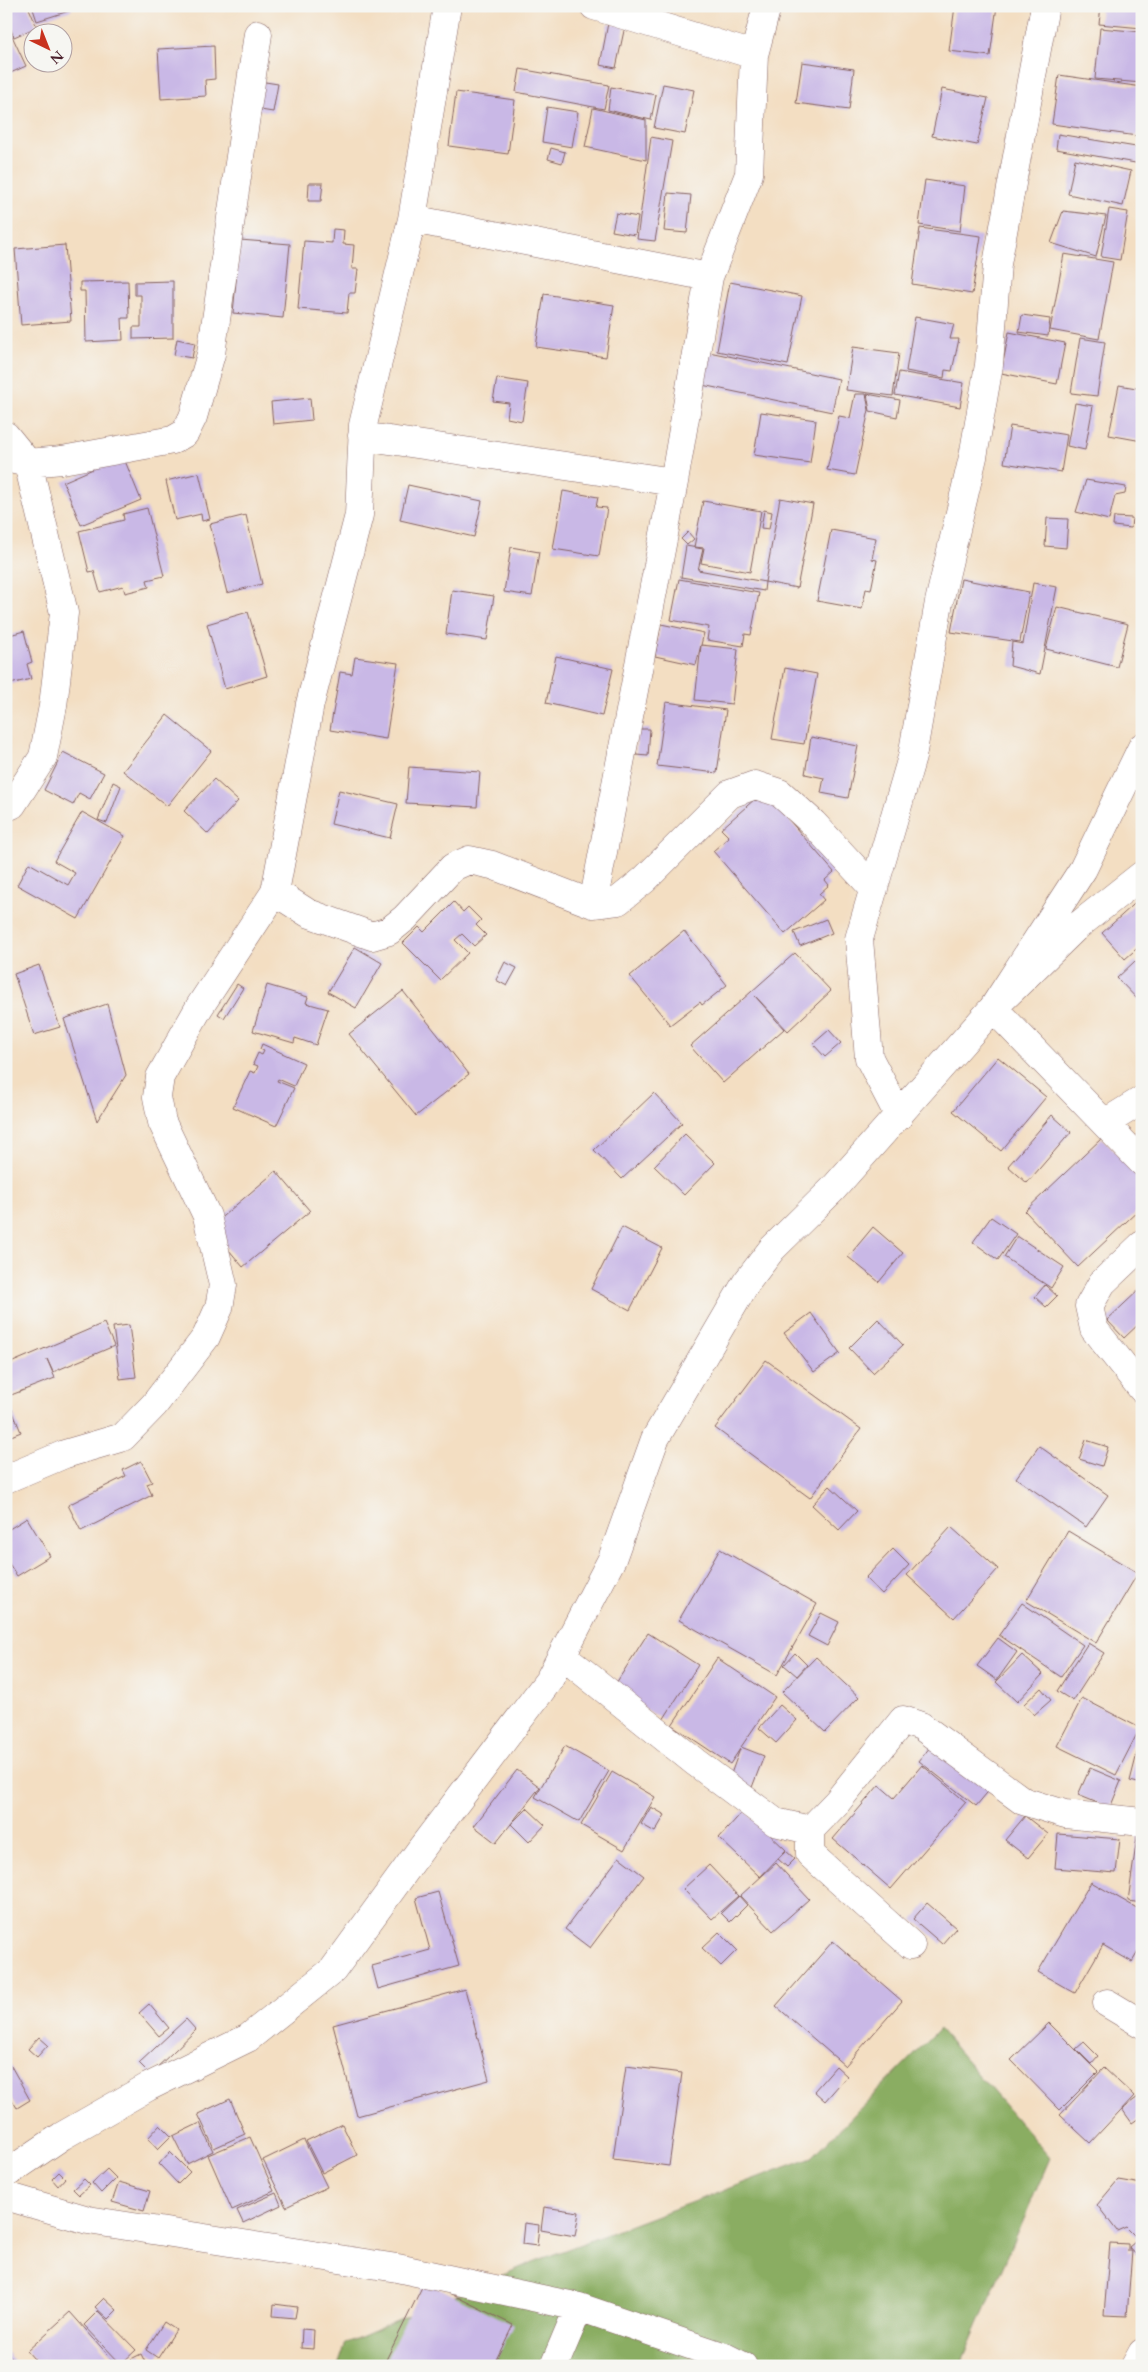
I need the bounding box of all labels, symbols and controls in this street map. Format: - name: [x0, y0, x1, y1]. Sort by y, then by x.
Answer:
- north arrow: [22, 22, 72, 72]
- text: N: [46, 46, 67, 68]

